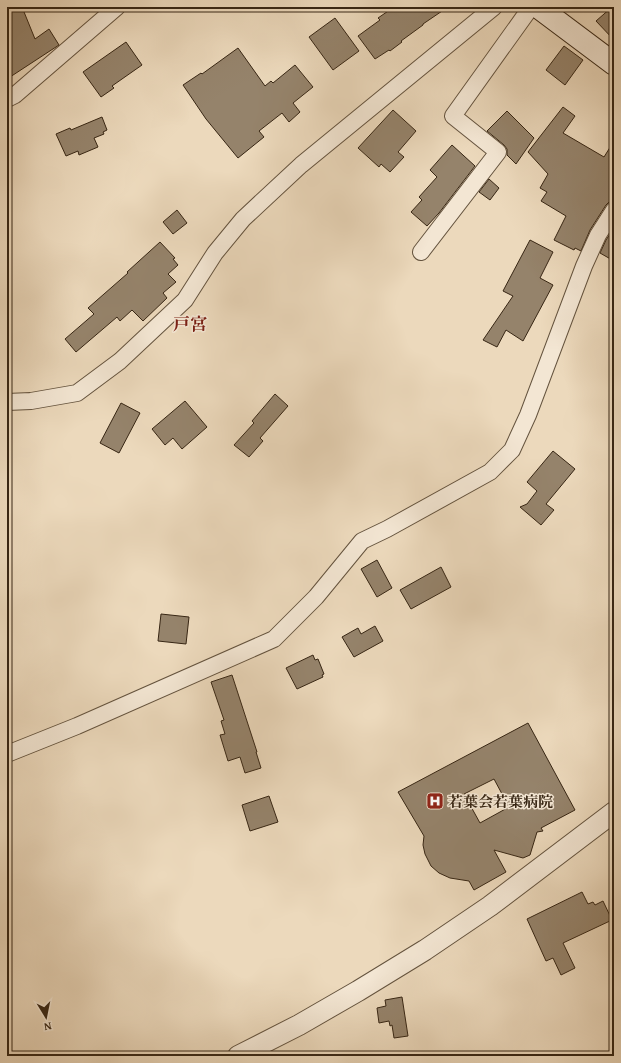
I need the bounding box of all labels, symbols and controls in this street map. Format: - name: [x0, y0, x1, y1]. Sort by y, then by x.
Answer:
- district label: 戸宮: [173, 311, 207, 336]
- hospital icon: 若葉会若葉病院: [425, 791, 445, 811]
- place label: 若葉会若葉病院: [448, 791, 553, 812]
- north arrow: [26, 997, 66, 1037]
- text: N: [42, 1018, 53, 1035]

